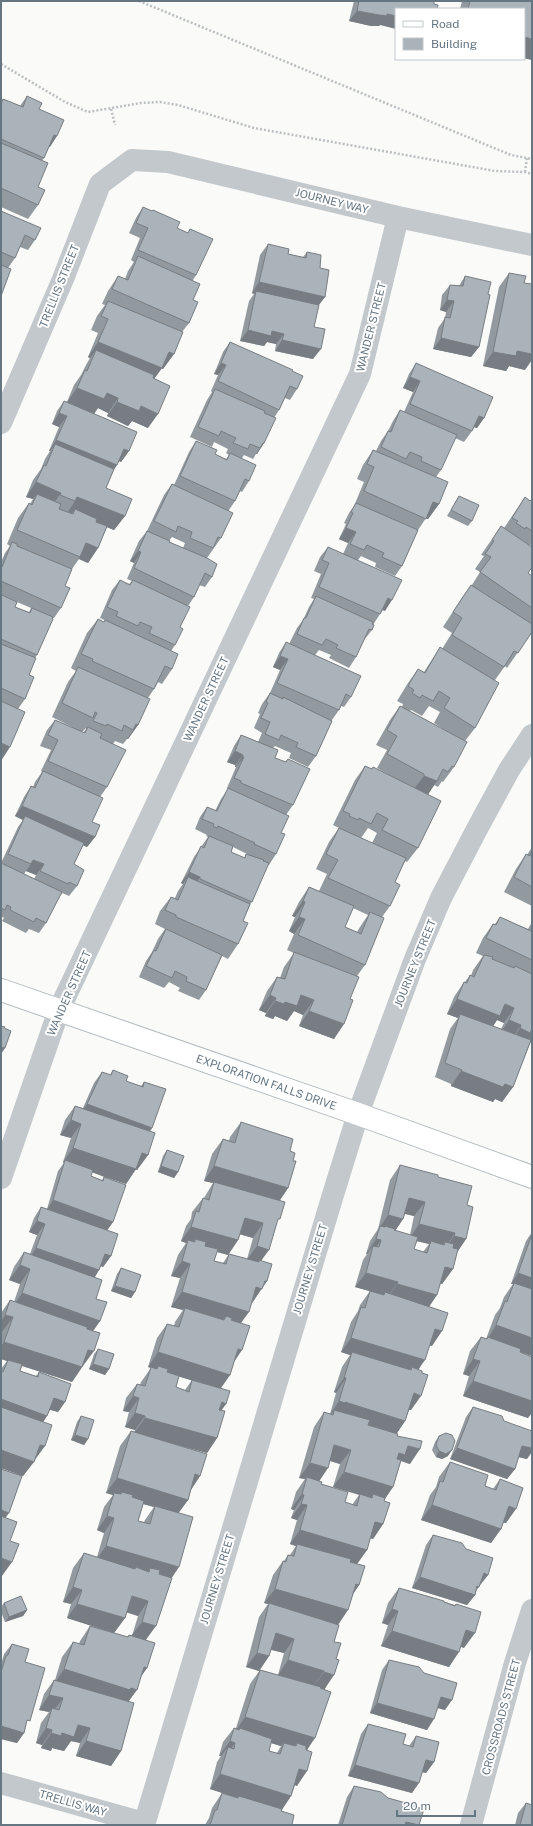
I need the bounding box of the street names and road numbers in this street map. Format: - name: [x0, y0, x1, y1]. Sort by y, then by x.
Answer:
- street label: JOURNEY WAY: [294, 186, 370, 216]
- street label: TRELLIS STREET: [37, 242, 81, 329]
- street label: WANDER STREET: [354, 281, 388, 373]
- street label: WANDER STREET: [181, 655, 231, 743]
- street label: JOURNEY STREET: [392, 917, 438, 1009]
- street label: WANDER STREET: [45, 948, 93, 1037]
- street label: EXPLORATION FALLS DRIVE: [195, 1052, 338, 1112]
- street label: JOURNEY STREET: [291, 1222, 330, 1315]
- street label: JOURNEY STREET: [198, 1532, 237, 1625]
- street label: CROSSROADS STREET: [480, 1657, 522, 1776]
- street label: TRELLIS WAY: [38, 1788, 108, 1818]

